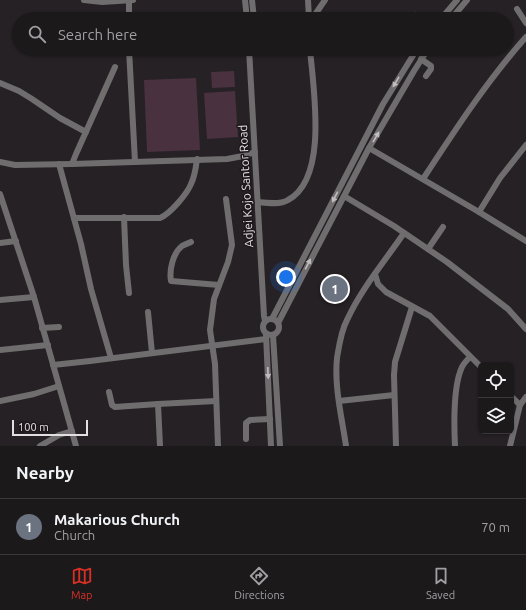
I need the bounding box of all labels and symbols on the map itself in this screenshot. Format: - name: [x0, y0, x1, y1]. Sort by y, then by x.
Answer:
- one-way arrow: [393, 76, 400, 88]
- street label: Adjei Kojo Santor Road: [236, 124, 255, 248]
- one-way arrow: [372, 131, 379, 142]
- one-way arrow: [332, 191, 339, 202]
- one-way arrow: [305, 258, 312, 270]
- your location: [276, 267, 296, 287]
- pin: 1: [322, 274, 348, 304]
- one-way arrow: [264, 367, 271, 379]
- scale bar: [12, 418, 88, 437]

